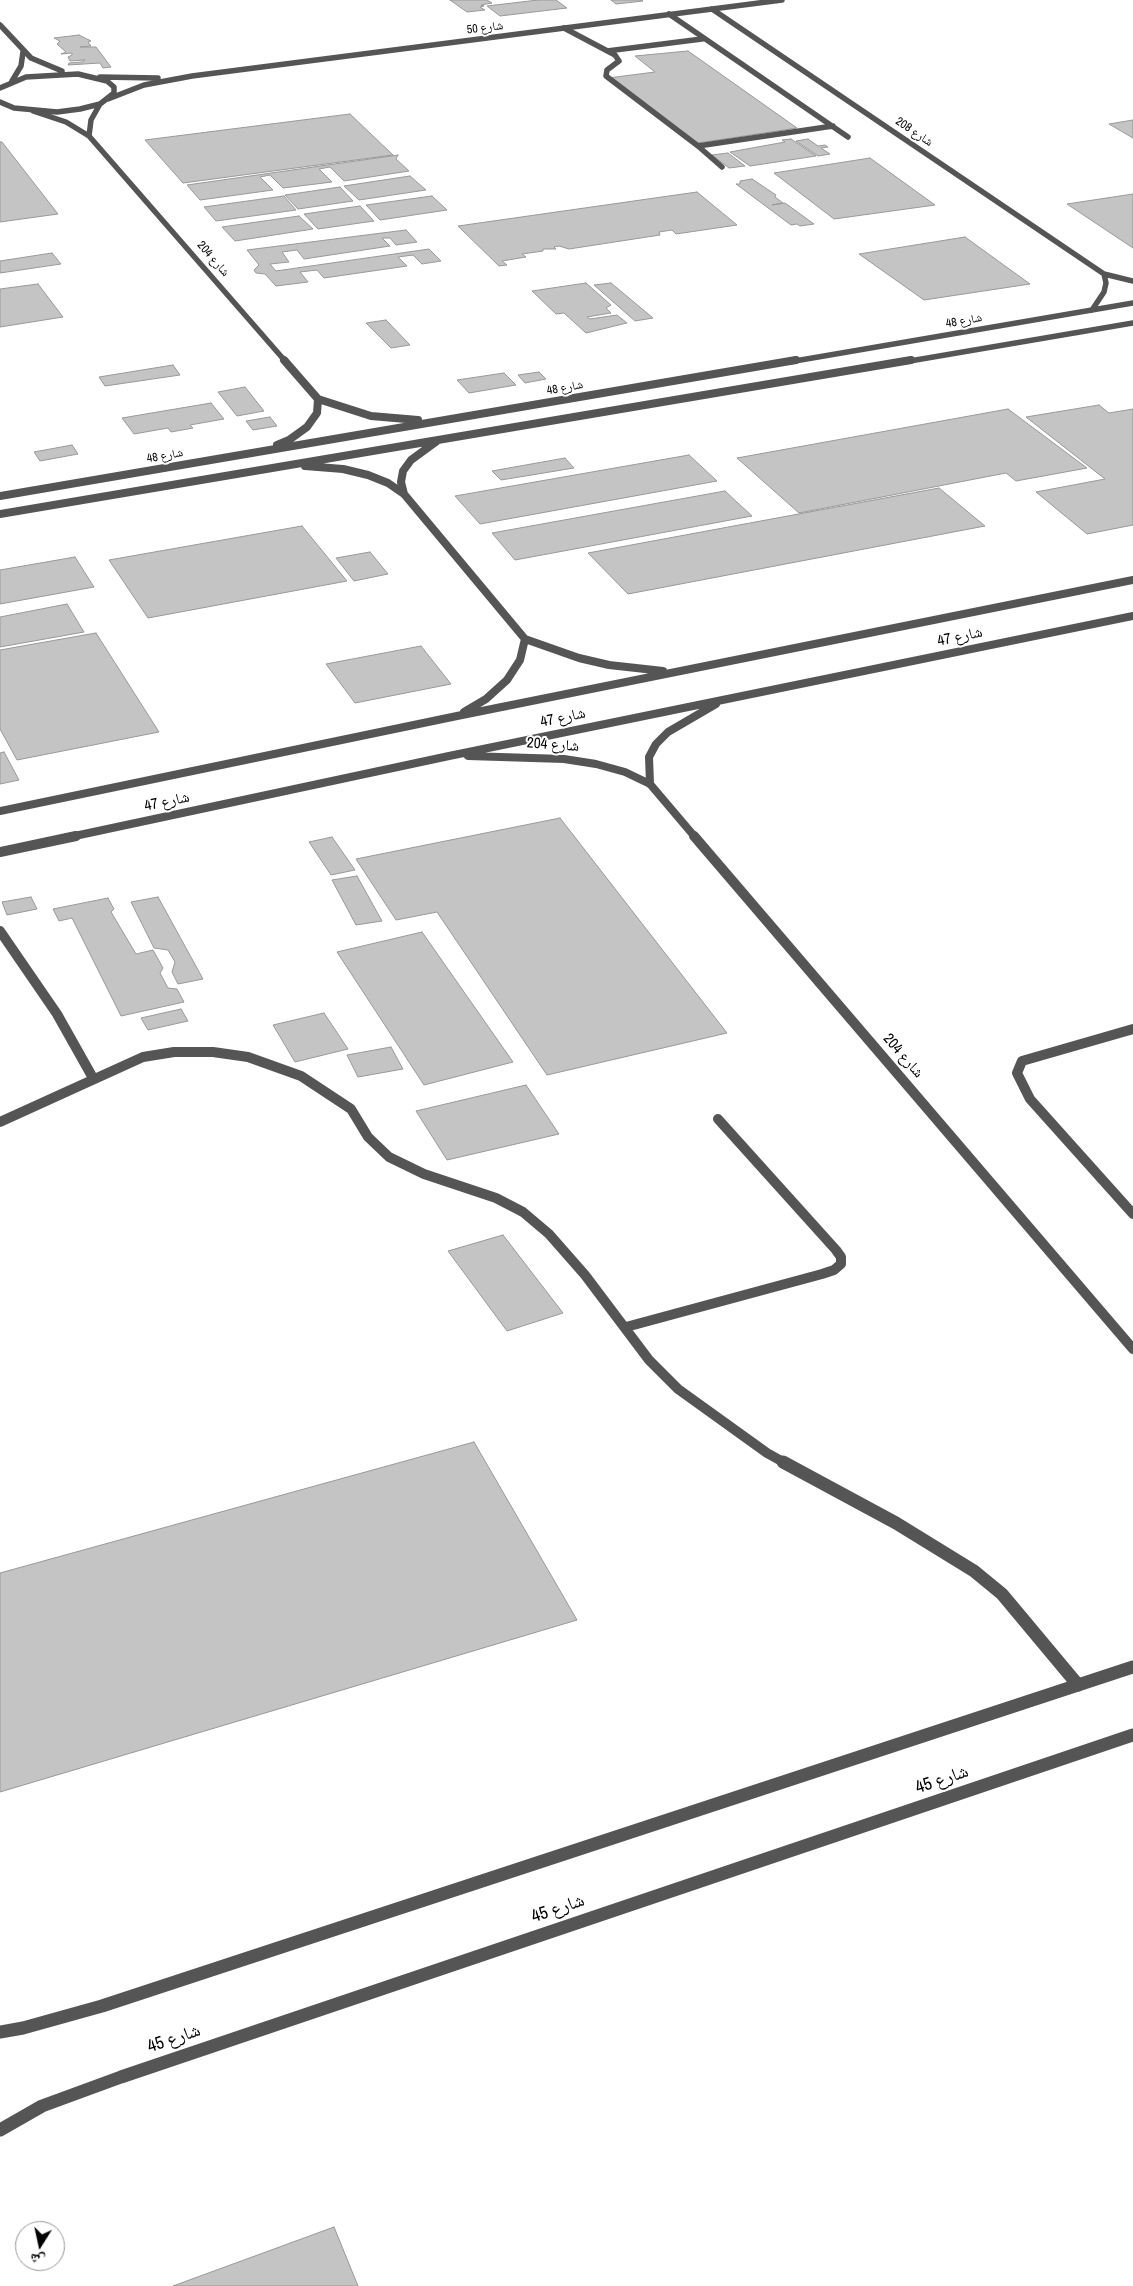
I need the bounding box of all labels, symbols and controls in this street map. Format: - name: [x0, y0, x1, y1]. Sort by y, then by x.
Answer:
- street label: شارع 50: [466, 19, 504, 37]
- street label: شارع 208: [893, 114, 935, 150]
- street label: شارع 204: [194, 238, 232, 280]
- street label: شارع 48: [945, 311, 983, 331]
- street label: شارع 48: [546, 378, 584, 398]
- street label: شارع 48: [146, 446, 184, 466]
- street label: شارع 47: [936, 623, 984, 651]
- street label: شارع 47: [539, 704, 587, 732]
- street label: شارع 204: [526, 734, 580, 756]
- street label: شارع 47: [143, 788, 191, 816]
- street label: شارع 204: [879, 1030, 927, 1082]
- street label: شارع 45: [913, 1761, 971, 1799]
- street label: شارع 45: [529, 1890, 587, 1928]
- street label: شارع 45: [145, 2020, 203, 2058]
- north arrow: [15, 2221, 65, 2271]
- text: ش: [29, 2250, 46, 2270]

